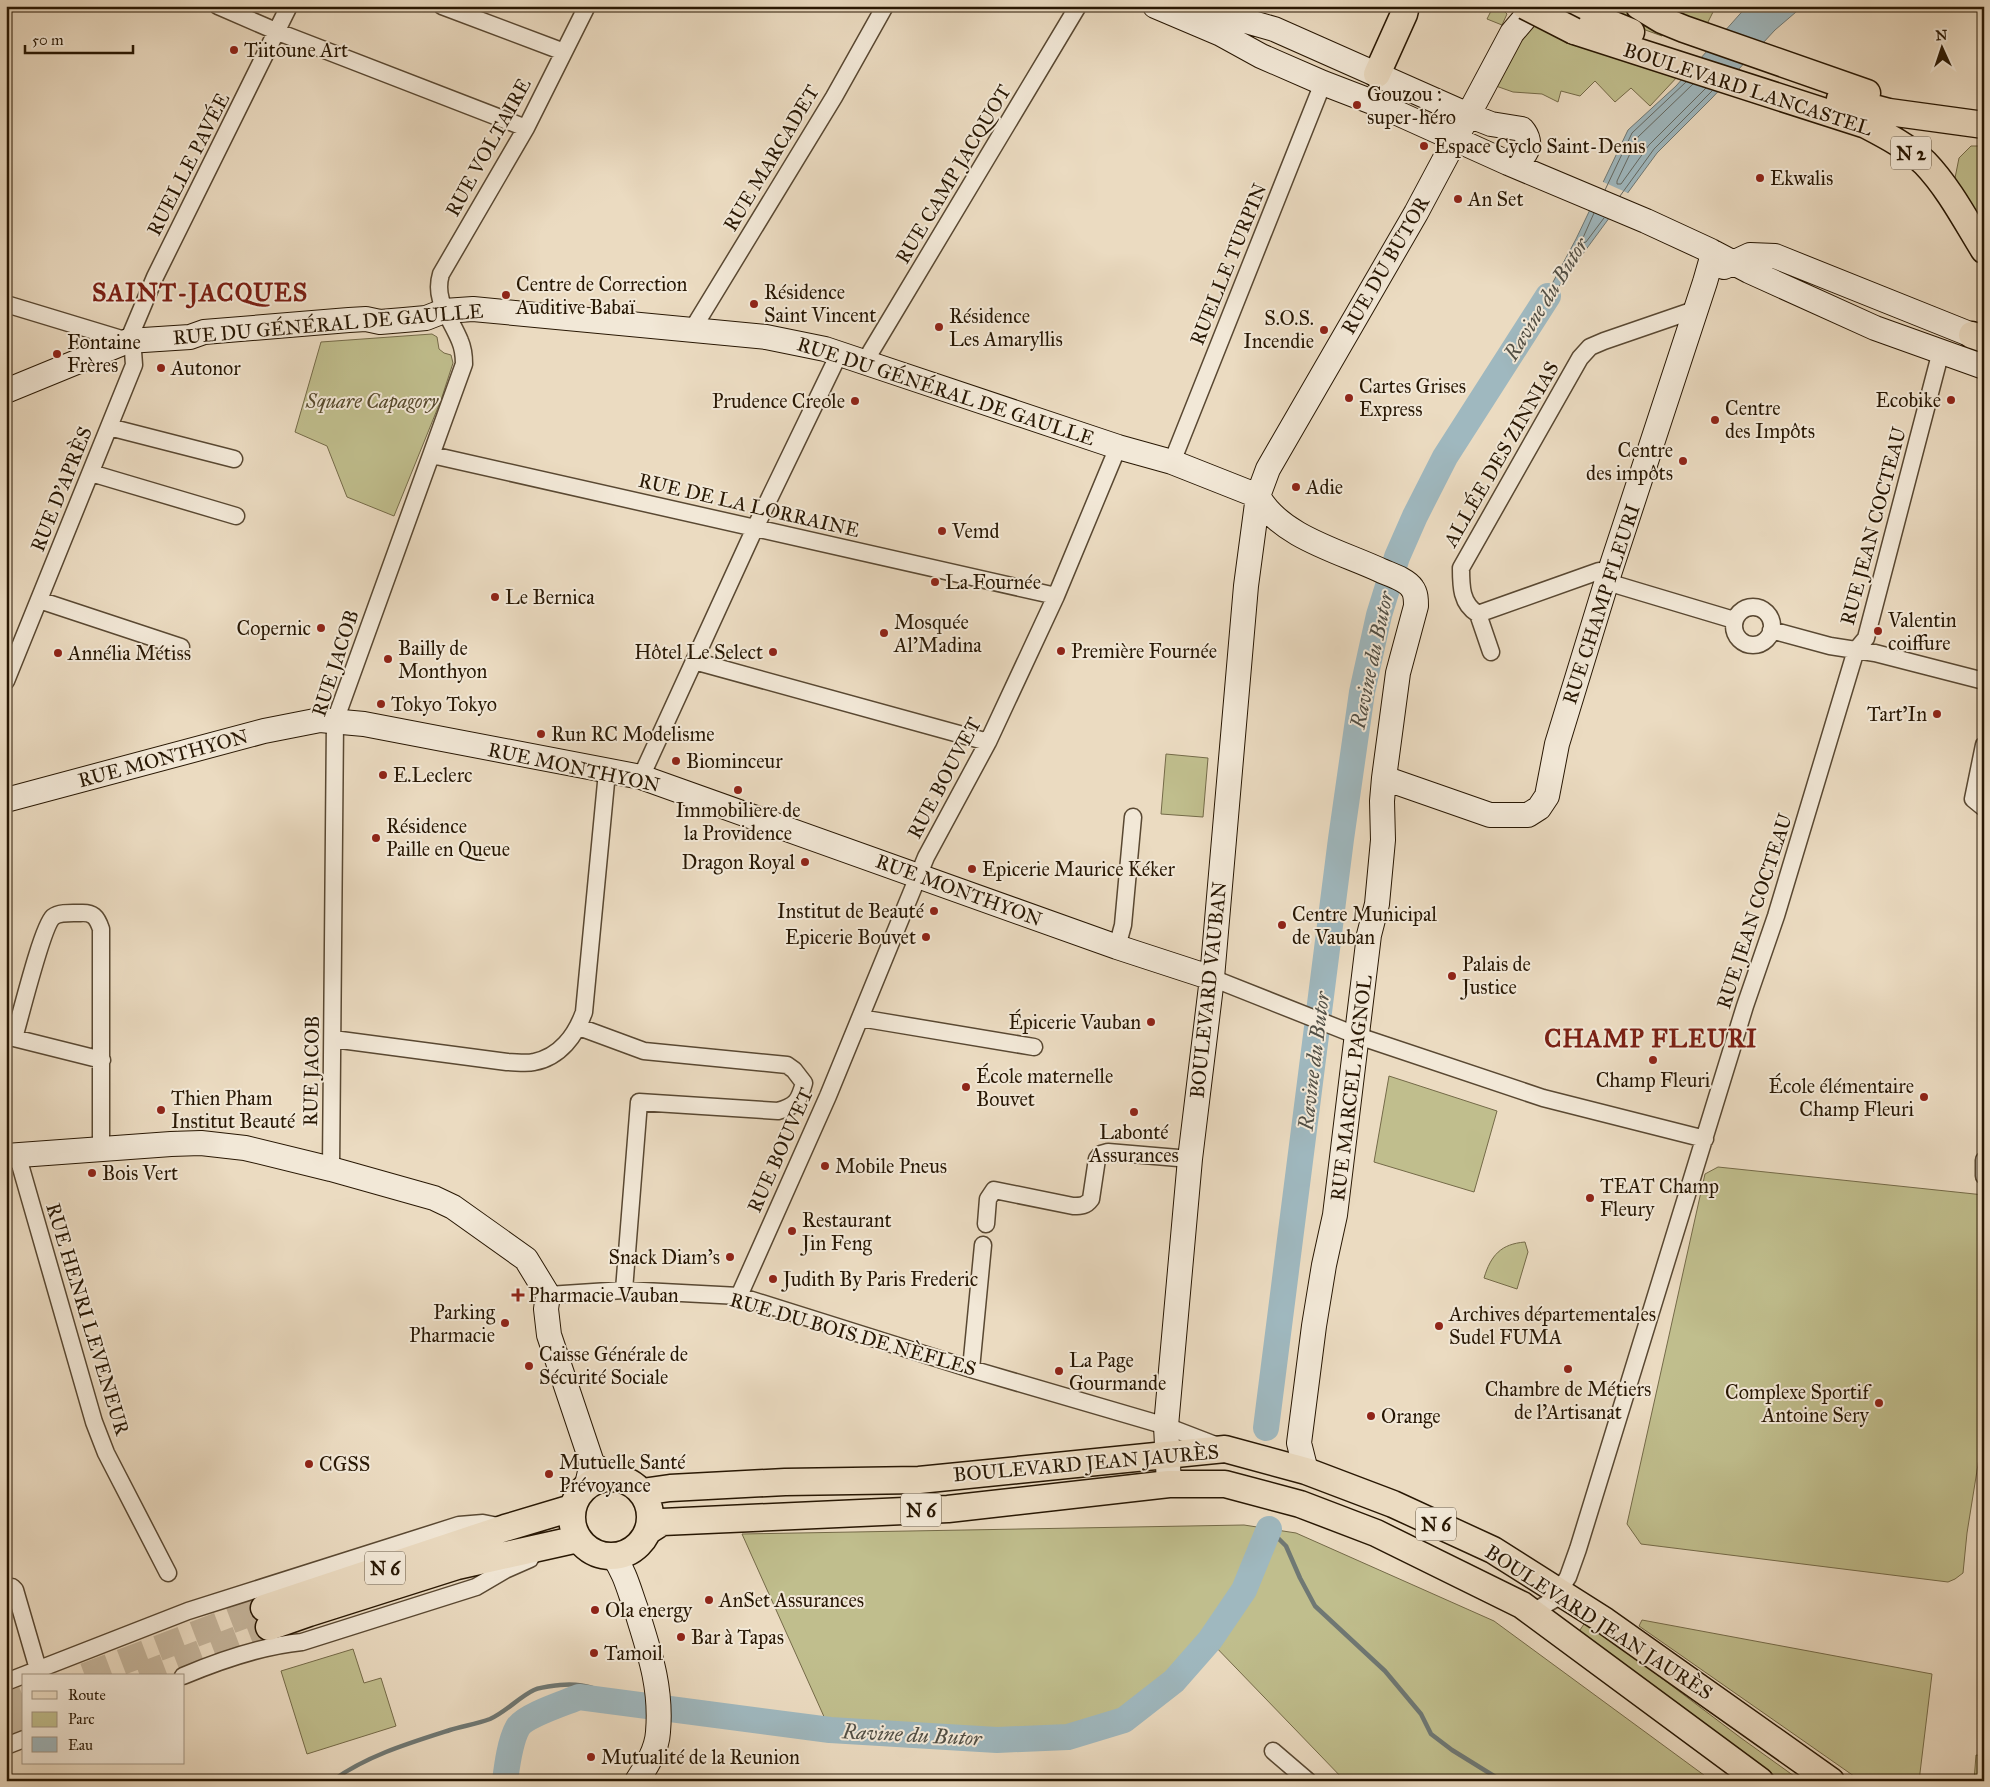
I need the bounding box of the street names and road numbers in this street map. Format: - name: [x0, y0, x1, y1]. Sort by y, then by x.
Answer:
- street label: BOULEVARD LANCASTEL: [1621, 37, 1876, 141]
- street label: RUE VOLTAIRE: [440, 74, 536, 220]
- street label: RUE MARCADET: [718, 80, 824, 235]
- street label: RUE CAMP JACQUOT: [890, 80, 1017, 268]
- street label: RUELLE PAVÉE: [140, 88, 234, 239]
- road number: N 2: [1891, 136, 1931, 170]
- street label: RUELLE TURPIN: [1185, 180, 1271, 348]
- street label: RUE DU BUTOR: [1336, 191, 1435, 338]
- street label: RUE DU GÉNÉRAL DE GAULLE: [172, 296, 484, 350]
- street label: RUE DU GÉNÉRAL DE GAULLE: [794, 330, 1098, 451]
- street label: ALLÉE DES ZINNIAS: [1436, 356, 1564, 552]
- street label: RUE D'APRÈS: [23, 422, 97, 555]
- street label: RUE JEAN COCTEAU: [1835, 424, 1912, 628]
- street label: RUE DE LA LORRAINE: [636, 468, 862, 542]
- street label: RUE CHAMP FLEURI: [1557, 501, 1645, 707]
- street label: RUE JACOB: [306, 607, 364, 720]
- street label: RUE BOUVET: [902, 713, 986, 843]
- street label: RUE MONTHYON: [75, 724, 251, 792]
- street label: RUE MONTHYON: [486, 737, 662, 797]
- street label: RUE JEAN COCTEAU: [1711, 810, 1798, 1012]
- street label: RUE MONTHYON: [873, 849, 1045, 931]
- street label: BOULEVARD VAUBAN: [1185, 880, 1231, 1100]
- street label: RUE MARCEL PAGNOL: [1325, 973, 1377, 1202]
- street label: RUE JACOB: [298, 1015, 325, 1127]
- street label: RUE BOUVET: [742, 1084, 818, 1216]
- street label: RUE HENRI LEVENEUR: [41, 1200, 135, 1439]
- street label: RUE DU BOIS DE NÈFLES: [727, 1285, 980, 1381]
- street label: BOULEVARD JEAN JAURÈS: [952, 1437, 1220, 1488]
- road number: N 6: [901, 1494, 941, 1526]
- road number: N 6: [1416, 1508, 1456, 1540]
- street label: BOULEVARD JEAN JAURÈS: [1480, 1538, 1718, 1706]
- road number: N 6: [365, 1552, 405, 1585]

